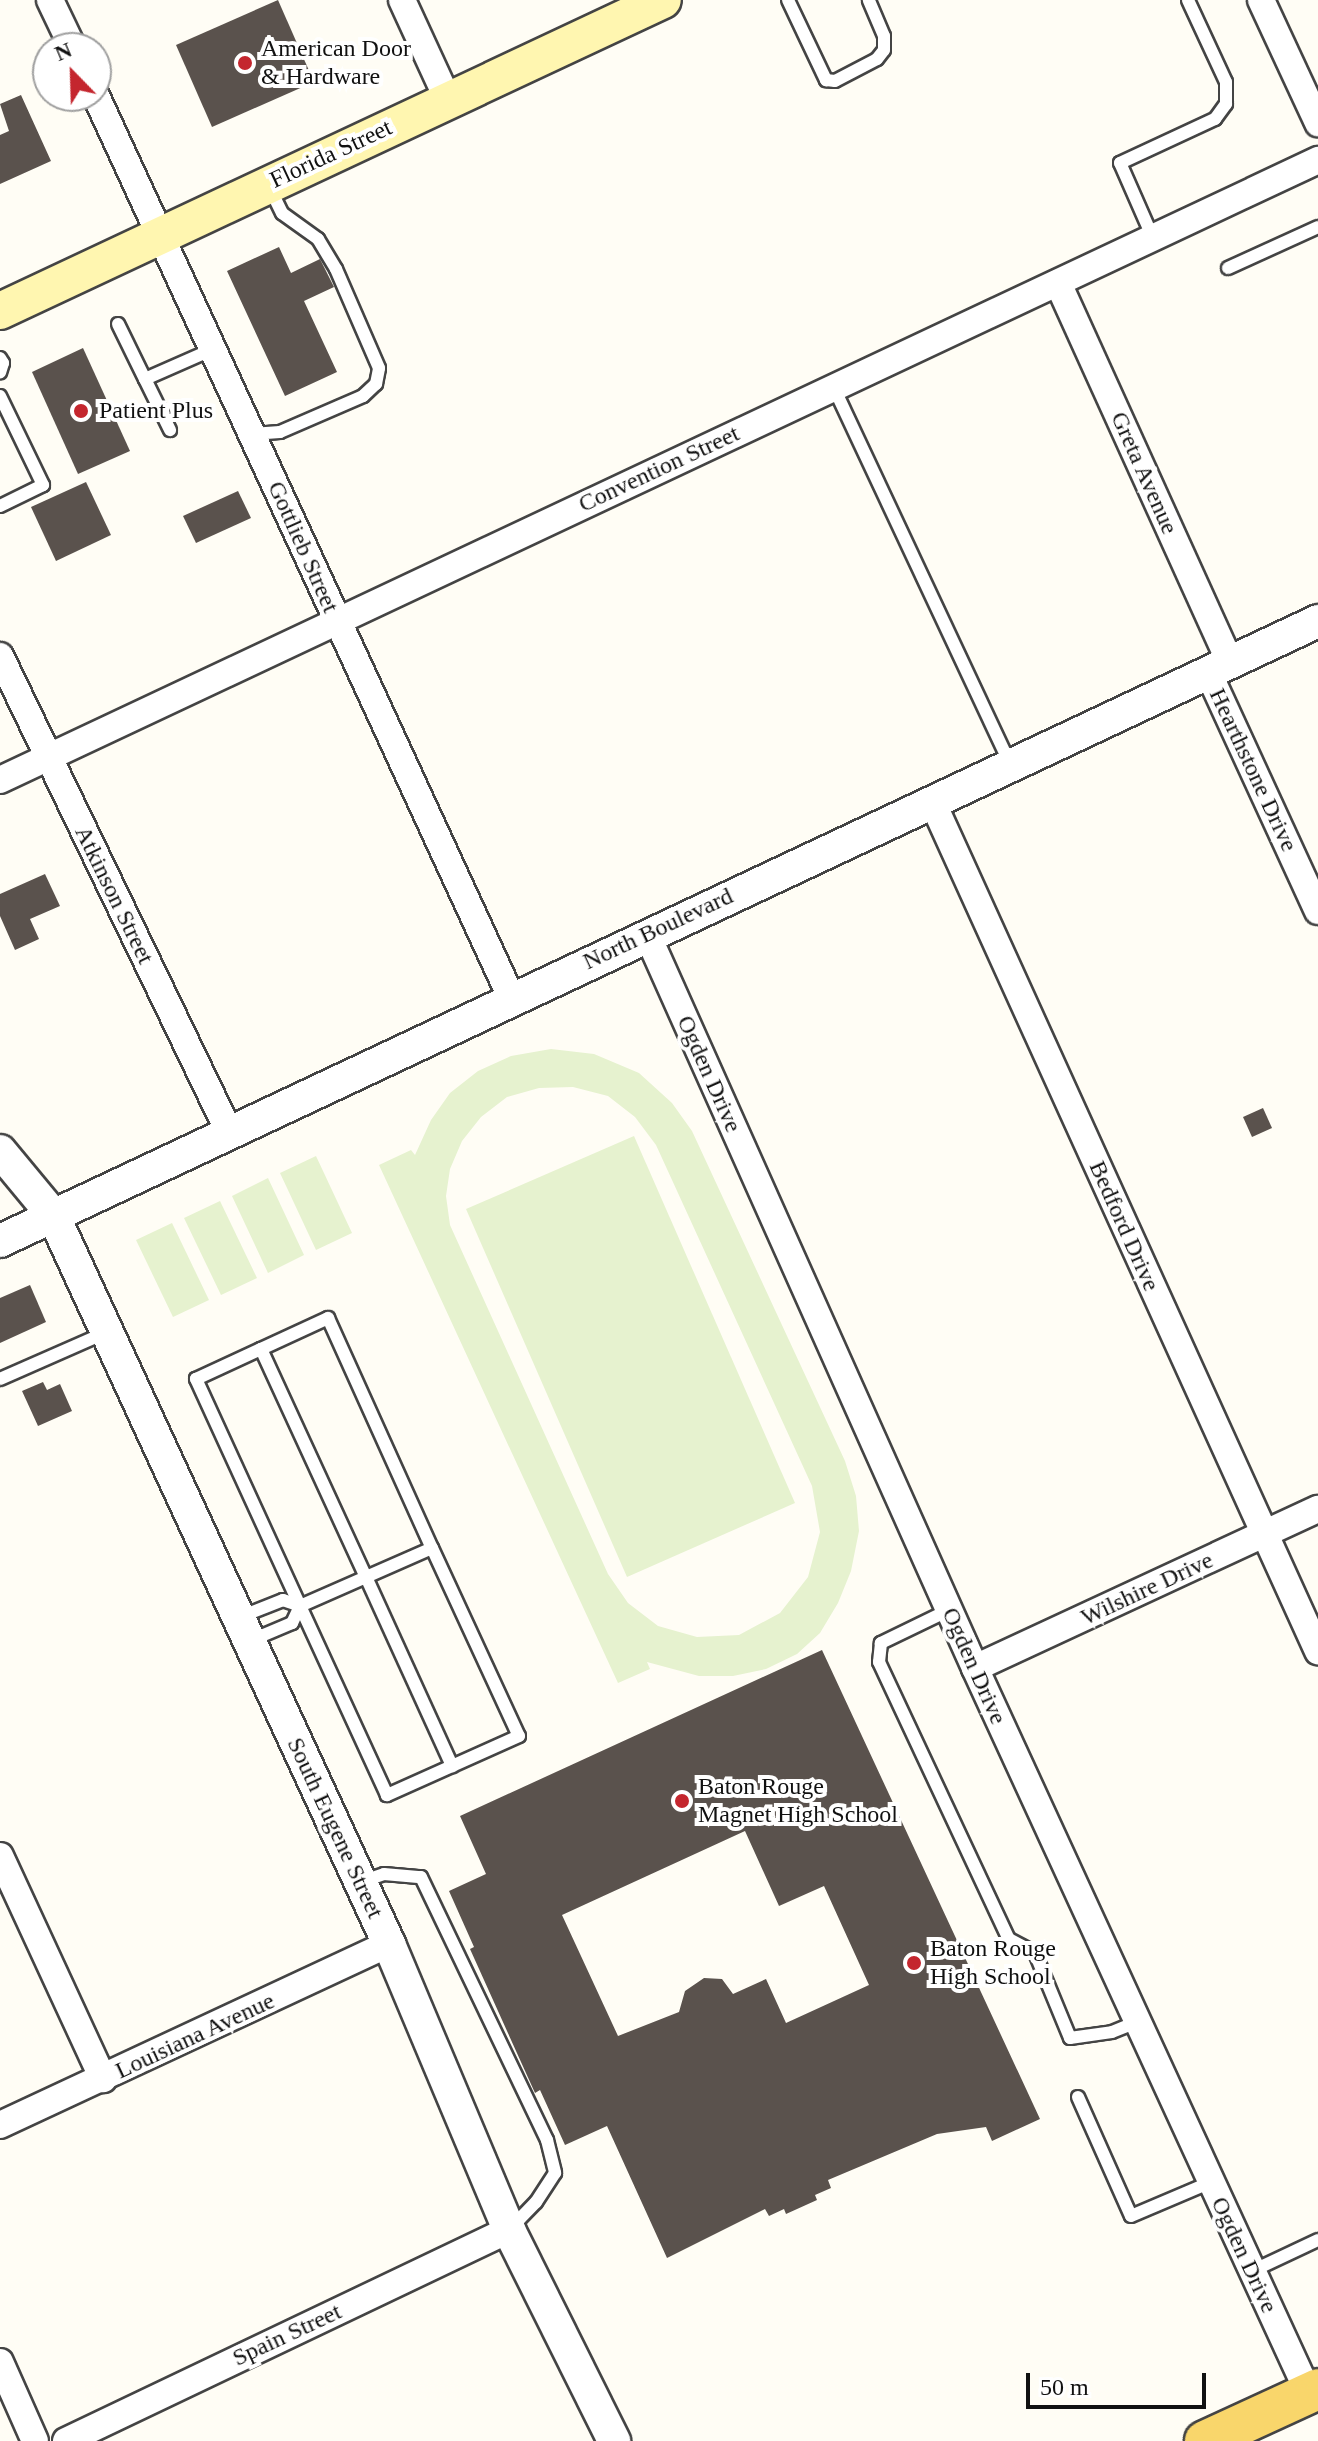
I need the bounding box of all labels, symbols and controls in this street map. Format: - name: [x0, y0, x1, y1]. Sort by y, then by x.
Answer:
- north arrow: [32, 32, 112, 112]
- place label: American Door & Hardware: [261, 35, 411, 91]
- text: N: [51, 37, 75, 66]
- marker: American Door & Hardware: [236, 54, 254, 72]
- street label: Florida Street: [265, 113, 397, 195]
- place label: Patient Plus: [99, 397, 213, 425]
- marker: Patient Plus: [70, 400, 92, 422]
- street label: Greta Avenue: [1104, 407, 1184, 539]
- street label: Convention Street: [574, 419, 744, 519]
- street label: Gottlieb Street: [261, 477, 345, 617]
- street label: Hearthstone Drive: [1203, 684, 1303, 856]
- street label: Atkinson Street: [68, 821, 160, 969]
- street label: North Boulevard: [579, 882, 737, 976]
- street label: Ogden Drive: [670, 1011, 748, 1137]
- street label: Bedford Drive: [1083, 1157, 1165, 1295]
- street label: Wilshire Drive: [1076, 1546, 1218, 1632]
- street label: Ogden Drive: [935, 1603, 1013, 1729]
- street label: South Eugene Street: [281, 1733, 389, 1923]
- place label: Baton Rouge Magnet High School: [698, 1773, 898, 1829]
- marker: Baton Rouge Magnet High School: [673, 1792, 691, 1810]
- place label: Baton Rouge High School: [930, 1935, 1056, 1991]
- marker: Baton Rouge High School: [905, 1954, 923, 1972]
- street label: Louisiana Avenue: [110, 1986, 280, 2086]
- street label: Ogden Drive: [1205, 2192, 1283, 2318]
- street label: Spain Street: [228, 2297, 346, 2373]
- scale bar: [1030, 2357, 1210, 2407]
- text: 50 m: [1040, 2374, 1089, 2400]

